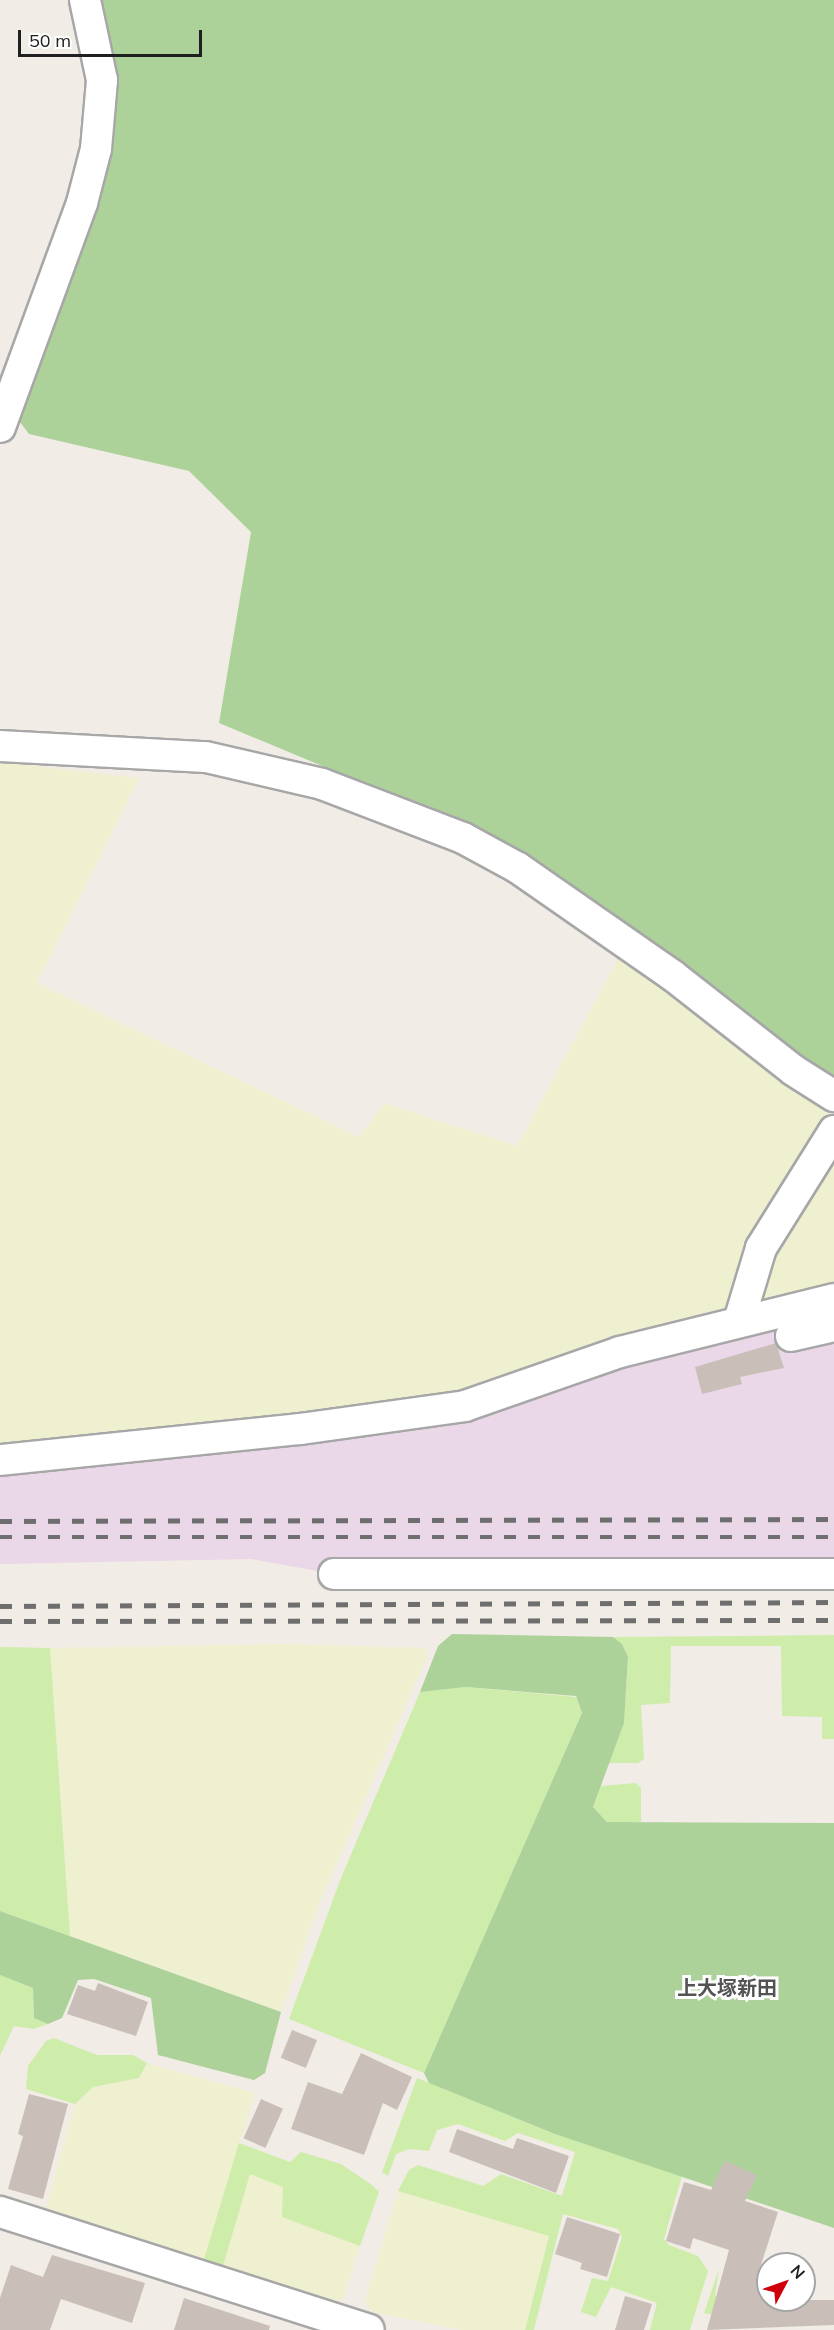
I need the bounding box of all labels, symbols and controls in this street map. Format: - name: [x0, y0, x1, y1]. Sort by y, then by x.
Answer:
- scale bar: [21, 18, 206, 56]
- text: 50 m: [29, 29, 71, 52]
- district label: 上大塚新田: [677, 1975, 777, 1999]
- north arrow: [756, 2252, 816, 2312]
- text: N: [787, 2260, 810, 2283]

